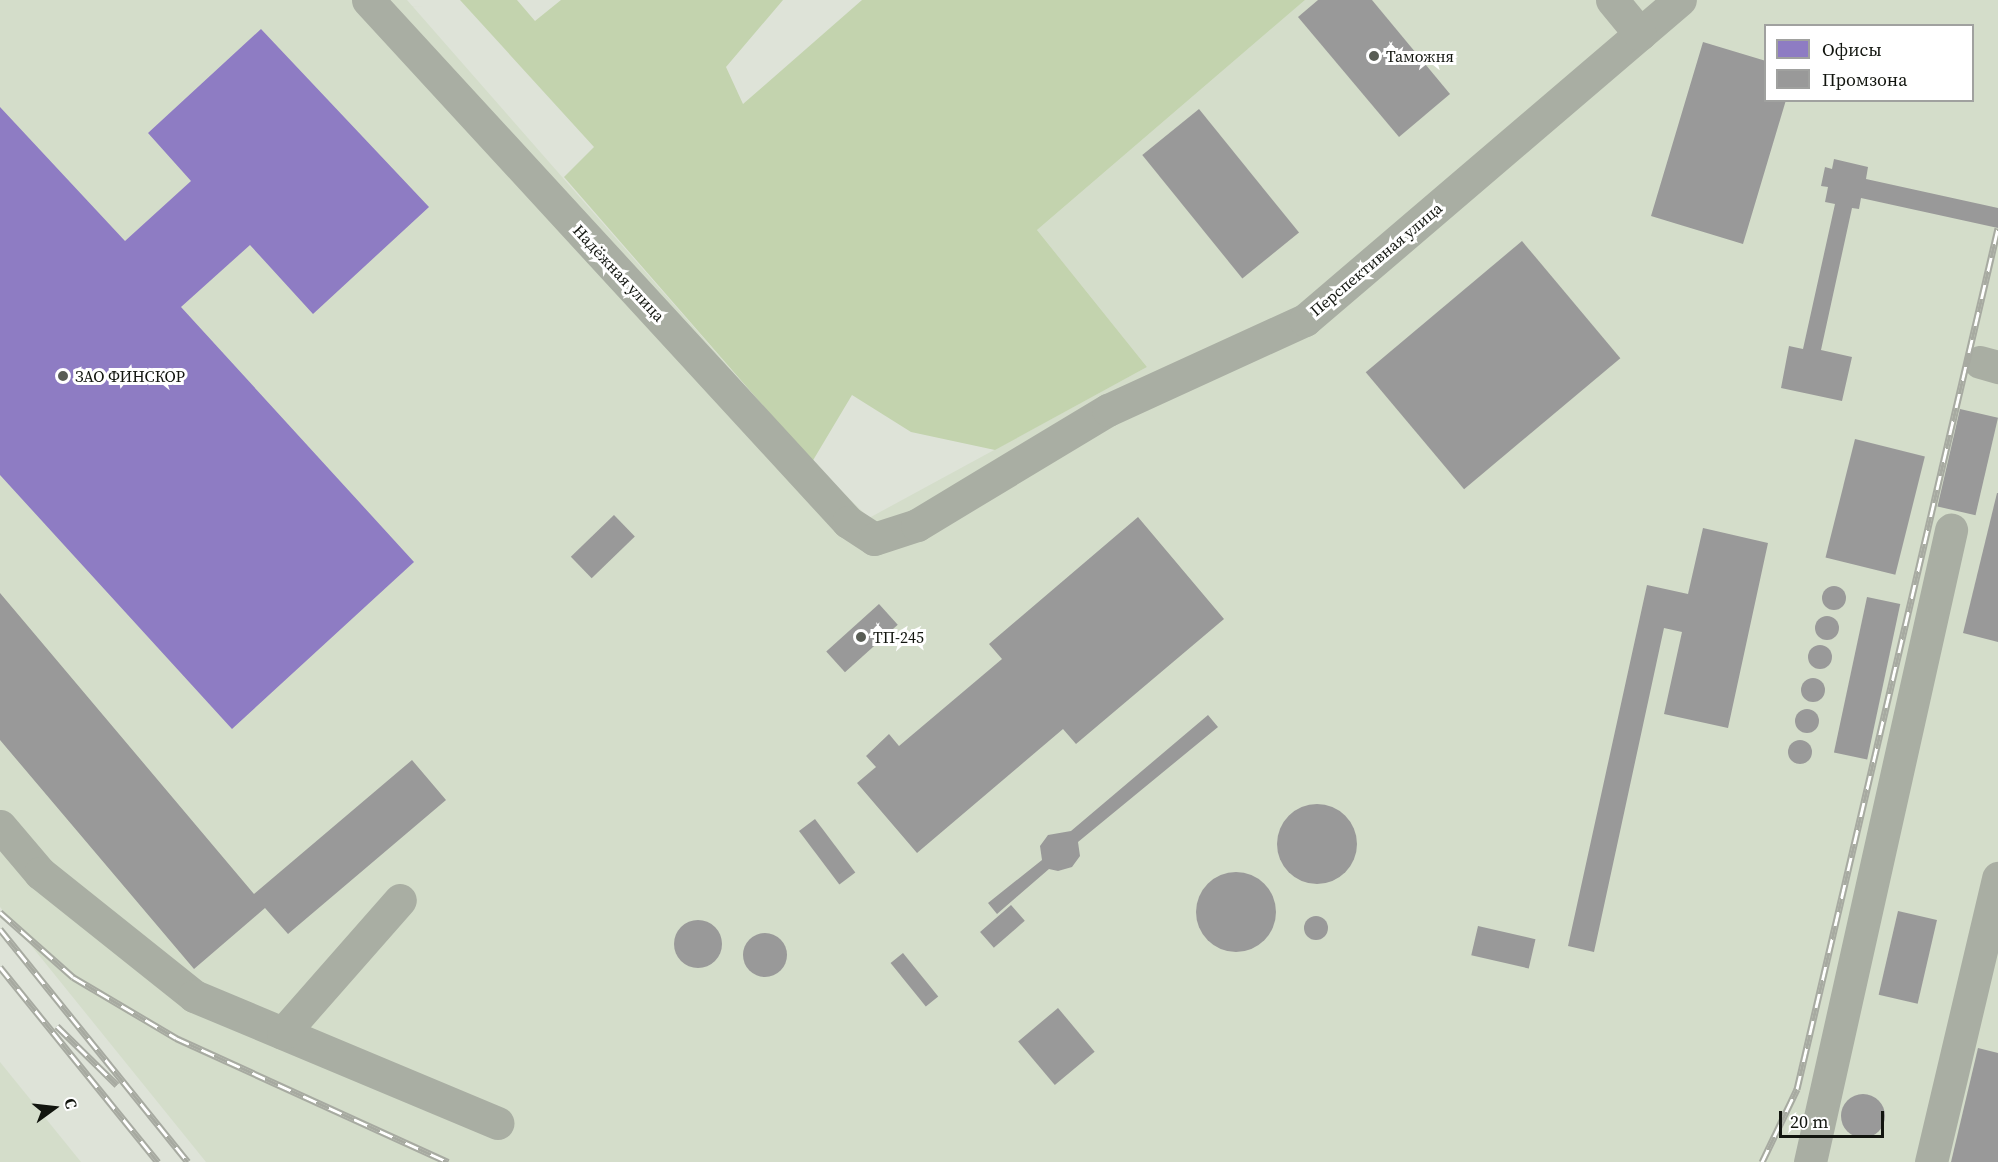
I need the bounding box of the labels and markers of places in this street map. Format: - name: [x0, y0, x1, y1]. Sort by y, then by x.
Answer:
- place label: Таможня: [1386, 46, 1454, 66]
- marker: Таможня: [1367, 49, 1381, 63]
- place label: ЗАО ФИНСКОР: [75, 366, 185, 386]
- marker: ЗАО ФИНСКОР: [56, 369, 70, 383]
- place label: ТП-245: [873, 627, 924, 647]
- marker: ТП-245: [854, 630, 868, 644]

